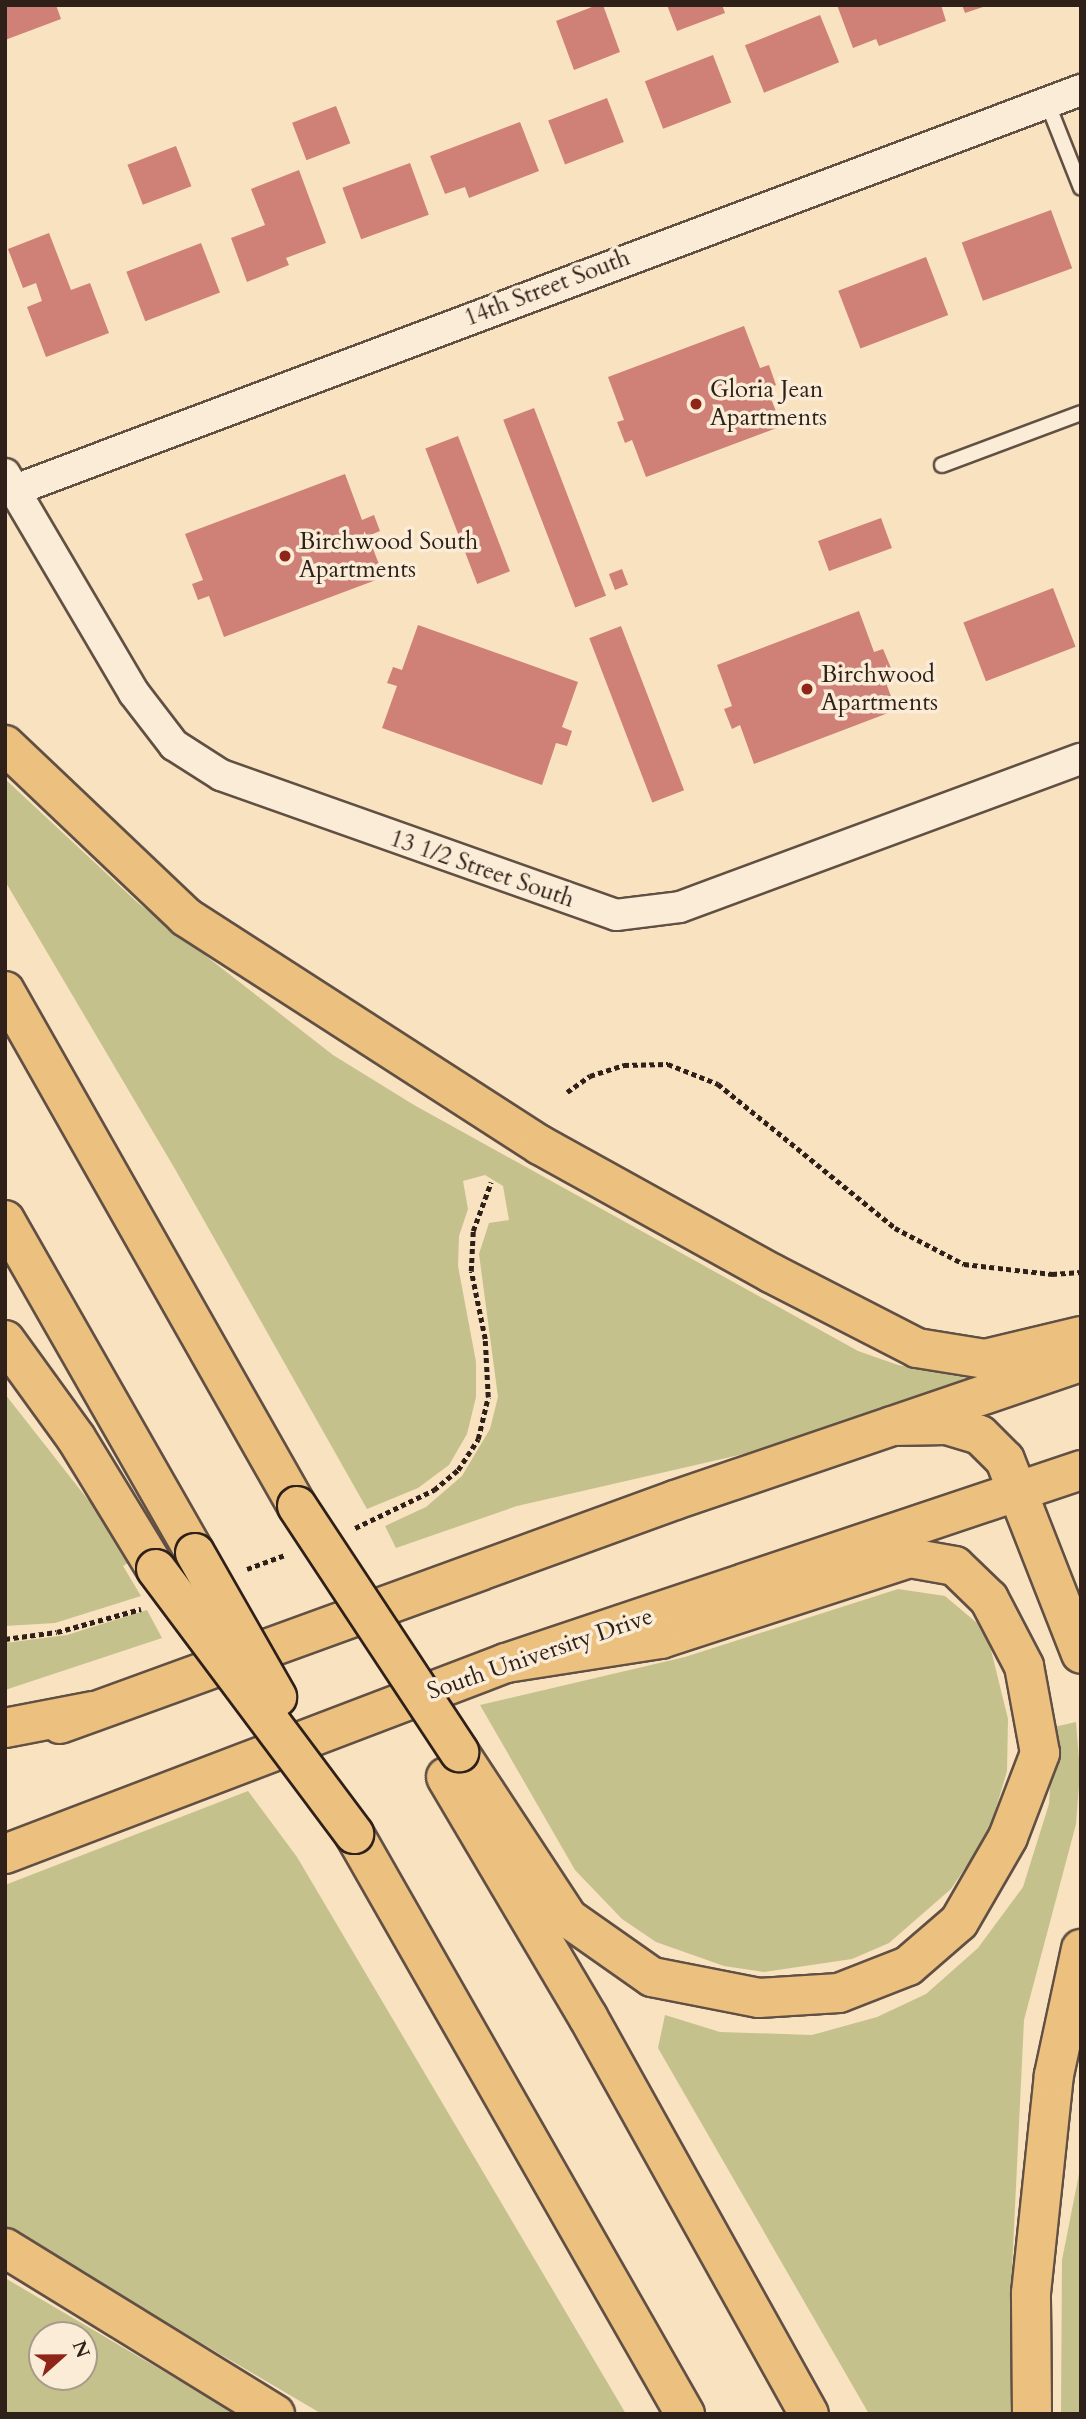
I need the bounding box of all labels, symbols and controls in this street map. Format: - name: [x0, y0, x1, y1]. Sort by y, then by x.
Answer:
- street label: 14th Street South: [460, 243, 634, 333]
- place label: Gloria Jean Apartments: [710, 376, 827, 432]
- marker: Gloria Jean Apartments: [688, 396, 704, 412]
- place label: Birchwood South Apartments: [299, 528, 478, 584]
- marker: Birchwood South Apartments: [277, 548, 293, 564]
- place label: Birchwood Apartments: [821, 661, 938, 717]
- marker: Birchwood Apartments: [799, 681, 815, 697]
- street label: 13 1/2 Street South: [386, 824, 578, 914]
- street label: South University Drive: [423, 1602, 657, 1706]
- north arrow: [28, 2321, 98, 2391]
- text: N: [66, 2337, 96, 2362]

